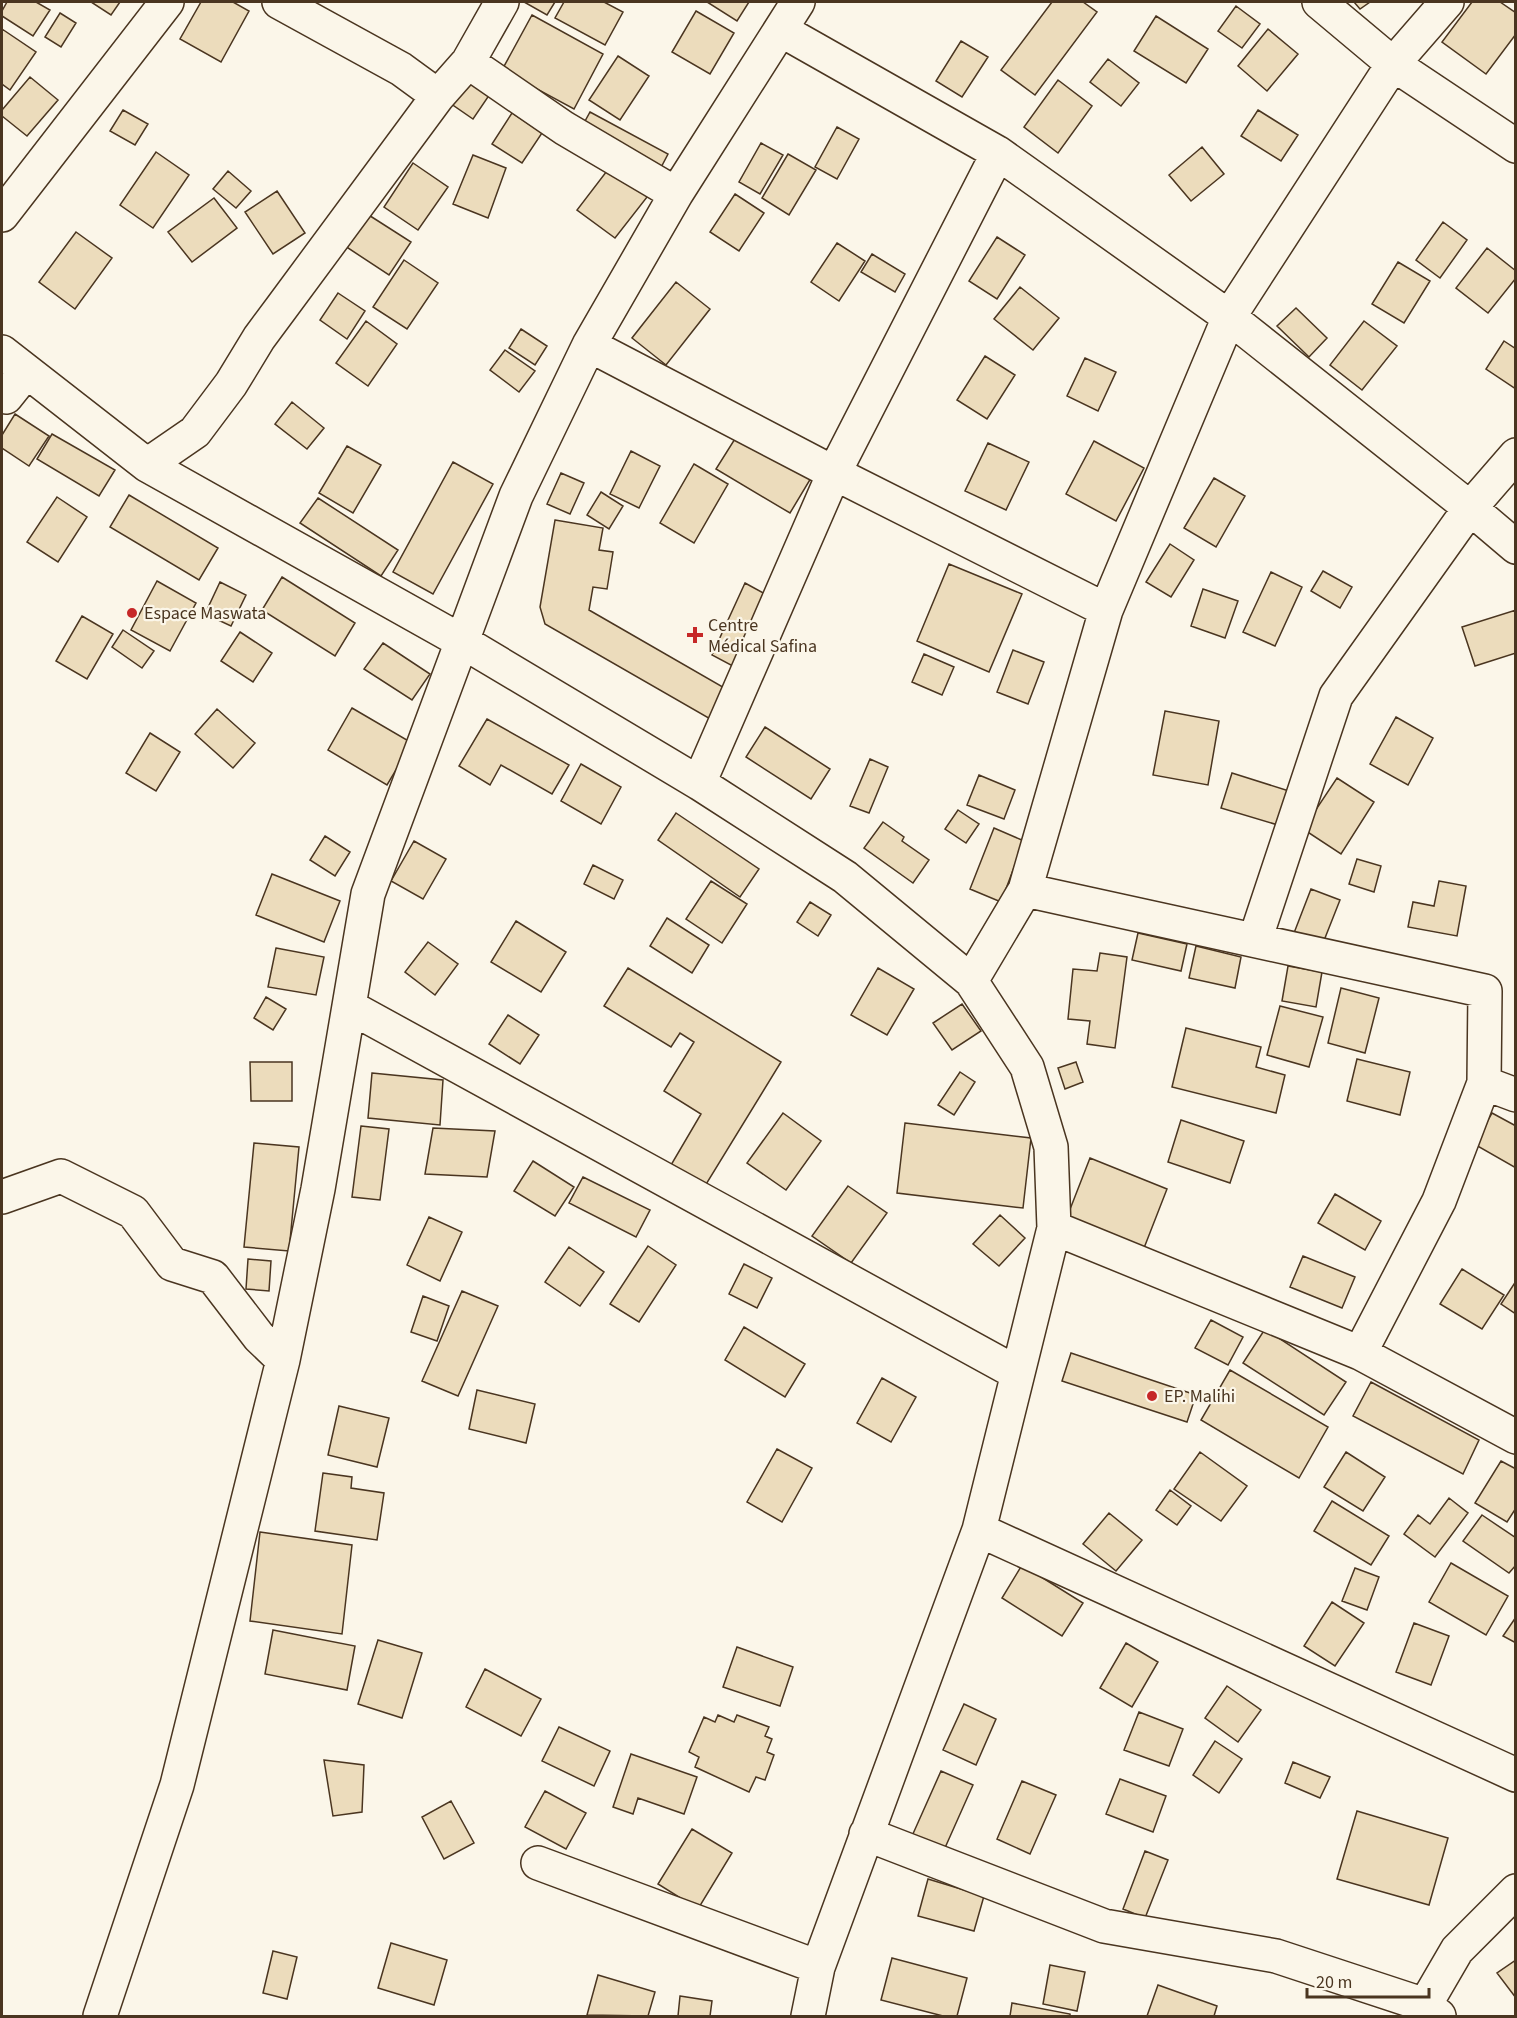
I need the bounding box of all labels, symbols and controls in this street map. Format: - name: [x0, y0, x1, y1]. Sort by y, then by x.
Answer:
- place label: Espace Maswata: [144, 601, 266, 626]
- marker: Espace Maswata: [125, 606, 139, 620]
- place label: Centre Médical Safina: [708, 613, 817, 659]
- marker: Centre Médical Safina: [686, 626, 704, 644]
- place label: EP. Malihi: [1164, 1384, 1235, 1409]
- marker: EP. Malihi: [1145, 1389, 1159, 1403]
- scale bar: [1307, 1961, 1428, 1999]
- text: 20 m: [1316, 1970, 1352, 1995]

